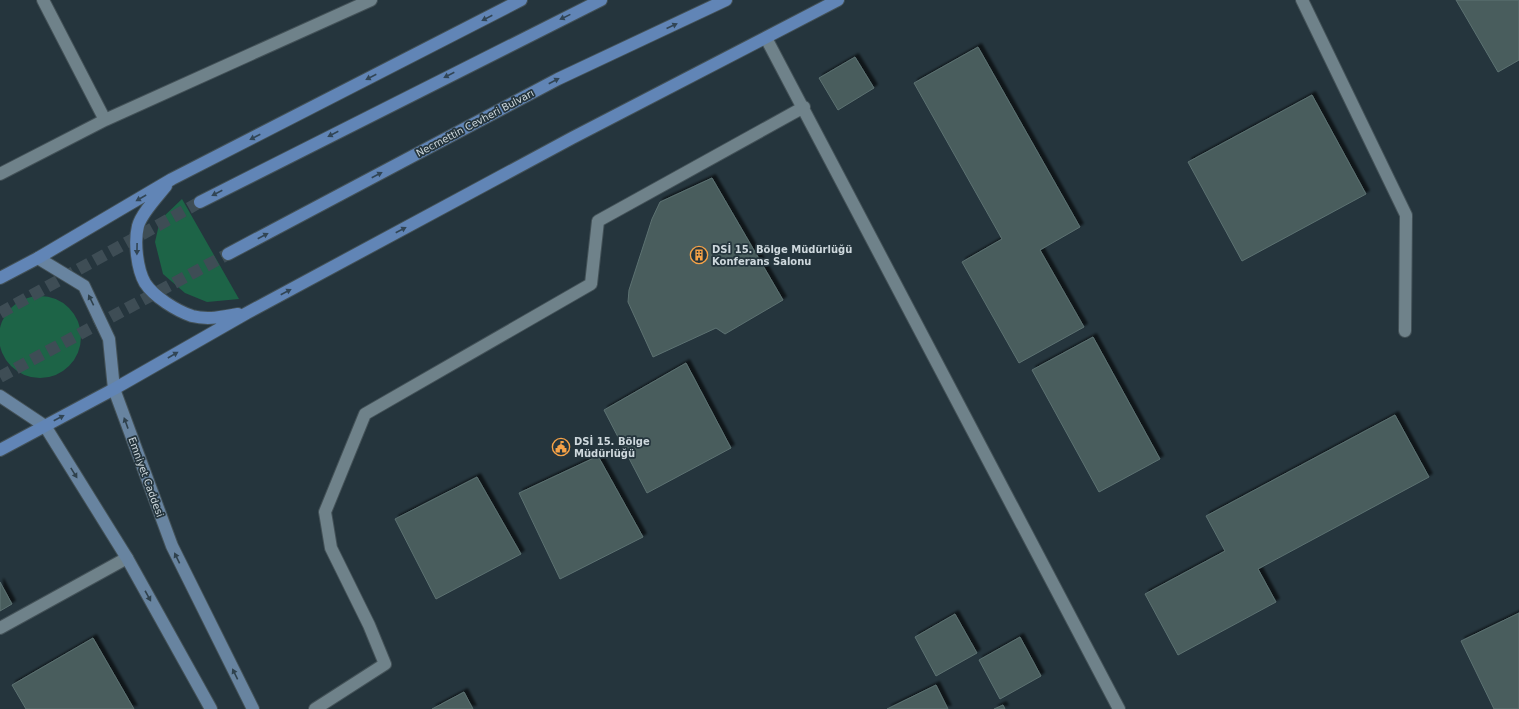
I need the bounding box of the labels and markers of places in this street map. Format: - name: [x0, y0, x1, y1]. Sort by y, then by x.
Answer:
- place label: DSİ 15. Bölge Müdürlüğü Konferans Salonu: [712, 242, 852, 267]
- building icon: DSİ 15. Bölge Müdürlüğü Konferans Salonu: [689, 245, 709, 265]
- place label: DSİ 15. Bölge Müdürlüğü: [574, 434, 650, 459]
- public building icon: DSİ 15. Bölge Müdürlüğü: [551, 437, 571, 457]

